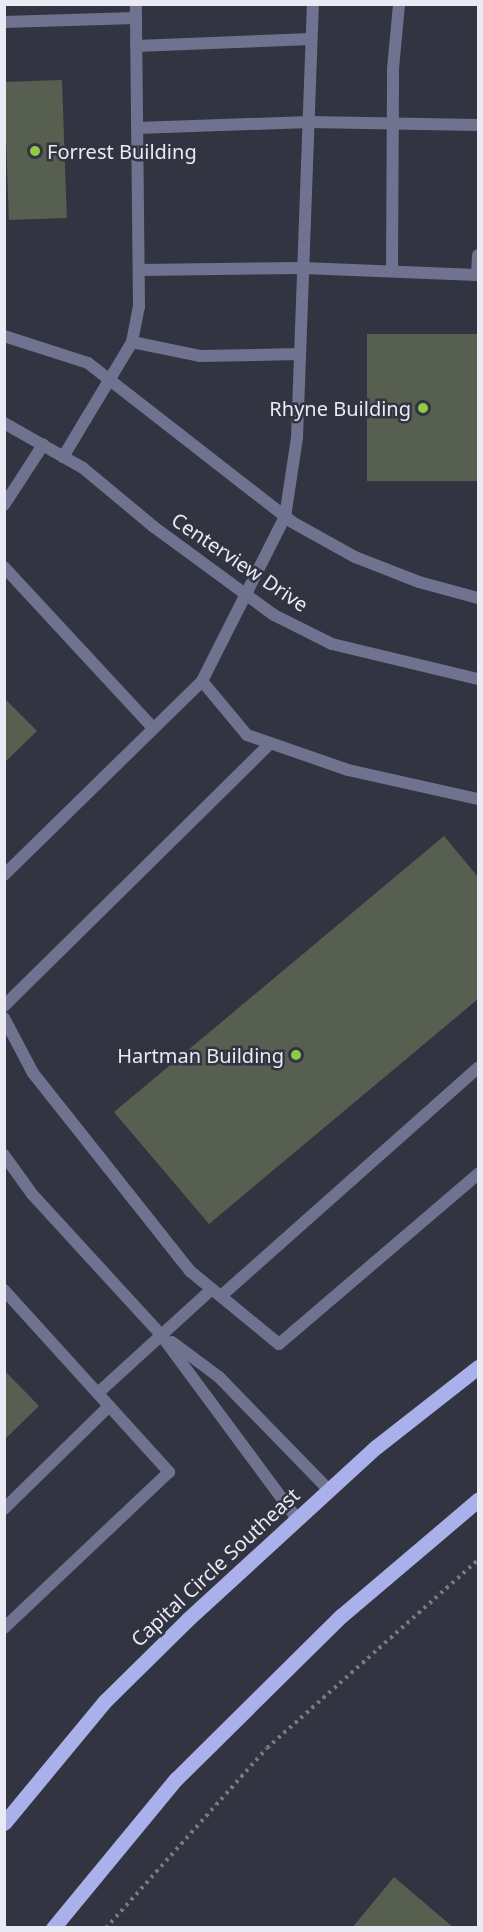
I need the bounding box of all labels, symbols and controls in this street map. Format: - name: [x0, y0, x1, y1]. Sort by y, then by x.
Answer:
- place label: Forrest Building: [47, 139, 197, 163]
- marker: Forrest Building: [28, 144, 42, 158]
- place label: Rhyne Building: [269, 396, 411, 420]
- marker: Rhyne Building: [416, 401, 430, 415]
- street label: Centerview Drive: [167, 507, 313, 617]
- place label: Hartman Building: [117, 1043, 284, 1067]
- marker: Hartman Building: [289, 1048, 303, 1062]
- street label: Capital Circle Southeast: [126, 1483, 304, 1651]

